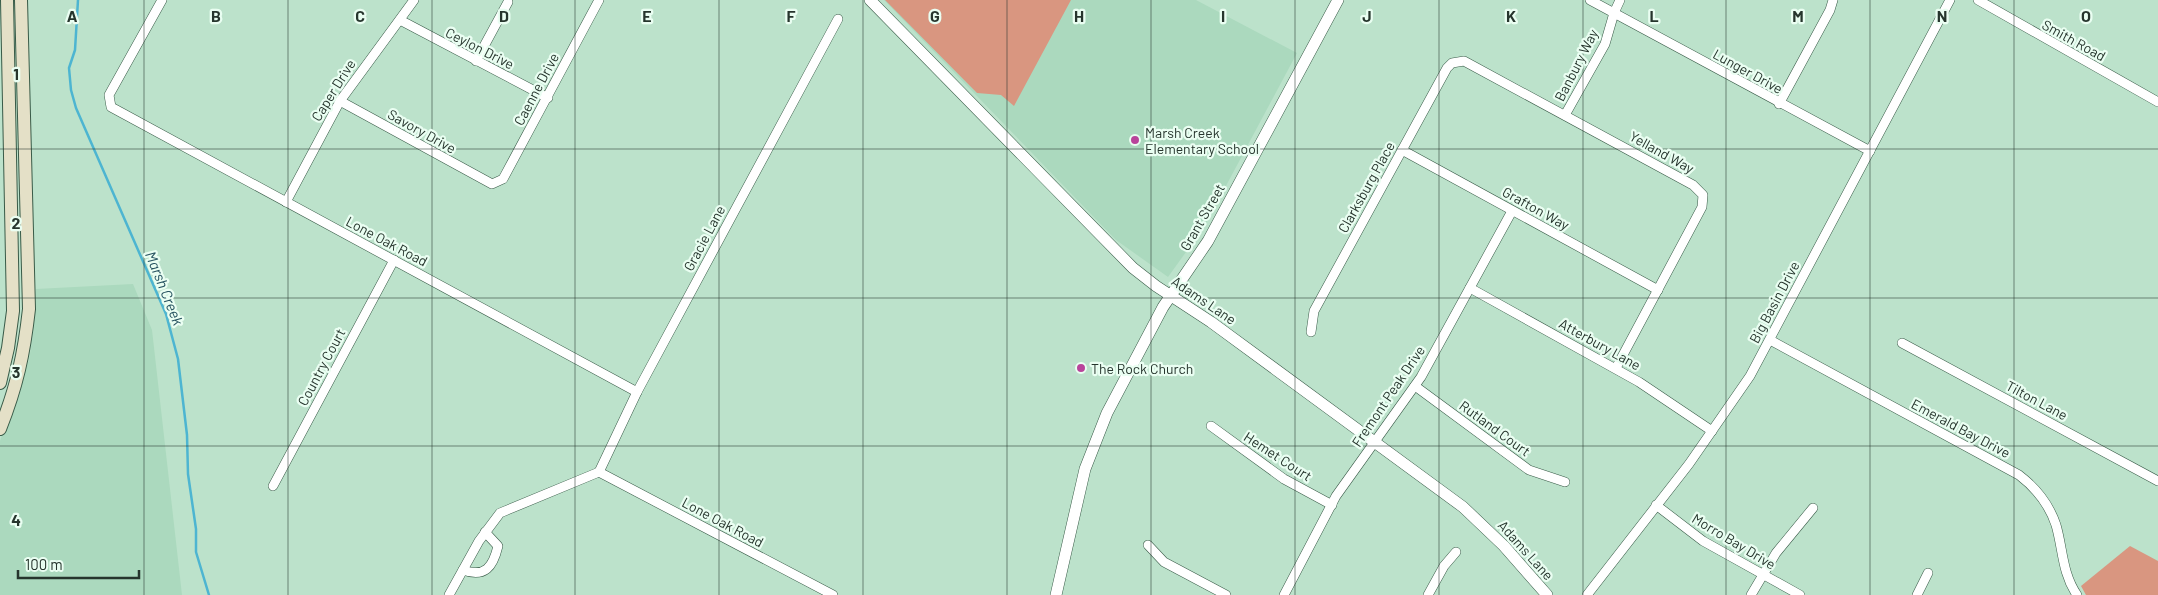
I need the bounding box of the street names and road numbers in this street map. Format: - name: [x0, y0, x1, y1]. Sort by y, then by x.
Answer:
- street label: Smith Road: [2039, 16, 2109, 64]
- street label: Ceylon Drive: [443, 23, 517, 73]
- street label: Banbury Way: [1551, 26, 1602, 104]
- street label: Lunger Drive: [1710, 45, 1786, 97]
- street label: Caenne Drive: [510, 50, 562, 128]
- street label: Caper Drive: [307, 56, 359, 124]
- street label: Savory Drive: [385, 105, 459, 157]
- street label: Yelland Way: [1627, 127, 1698, 177]
- street label: Clarksburg Place: [1334, 139, 1398, 235]
- street label: Grant Street: [1176, 181, 1228, 253]
- street label: Grafton Way: [1500, 183, 1573, 234]
- street label: Gracie Lane: [680, 202, 728, 274]
- street label: Lone Oak Road: [343, 212, 431, 270]
- street label: Big Basin Drive: [1745, 258, 1803, 346]
- street label: Adams Lane: [1168, 272, 1240, 328]
- street label: Atterbury Lane: [1556, 315, 1644, 373]
- street label: Country Court: [294, 325, 348, 409]
- street label: Fremont Peak Drive: [1348, 342, 1428, 450]
- street label: Tilton Lane: [2003, 377, 2071, 423]
- street label: Emerald Bay Drive: [1909, 395, 2013, 461]
- street label: Rutland Court: [1456, 397, 1534, 459]
- street label: Hemet Court: [1241, 428, 1315, 484]
- street label: Lone Oak Road: [679, 493, 767, 551]
- street label: Morro Bay Drive: [1689, 509, 1779, 573]
- street label: Adams Lane: [1495, 517, 1557, 583]

